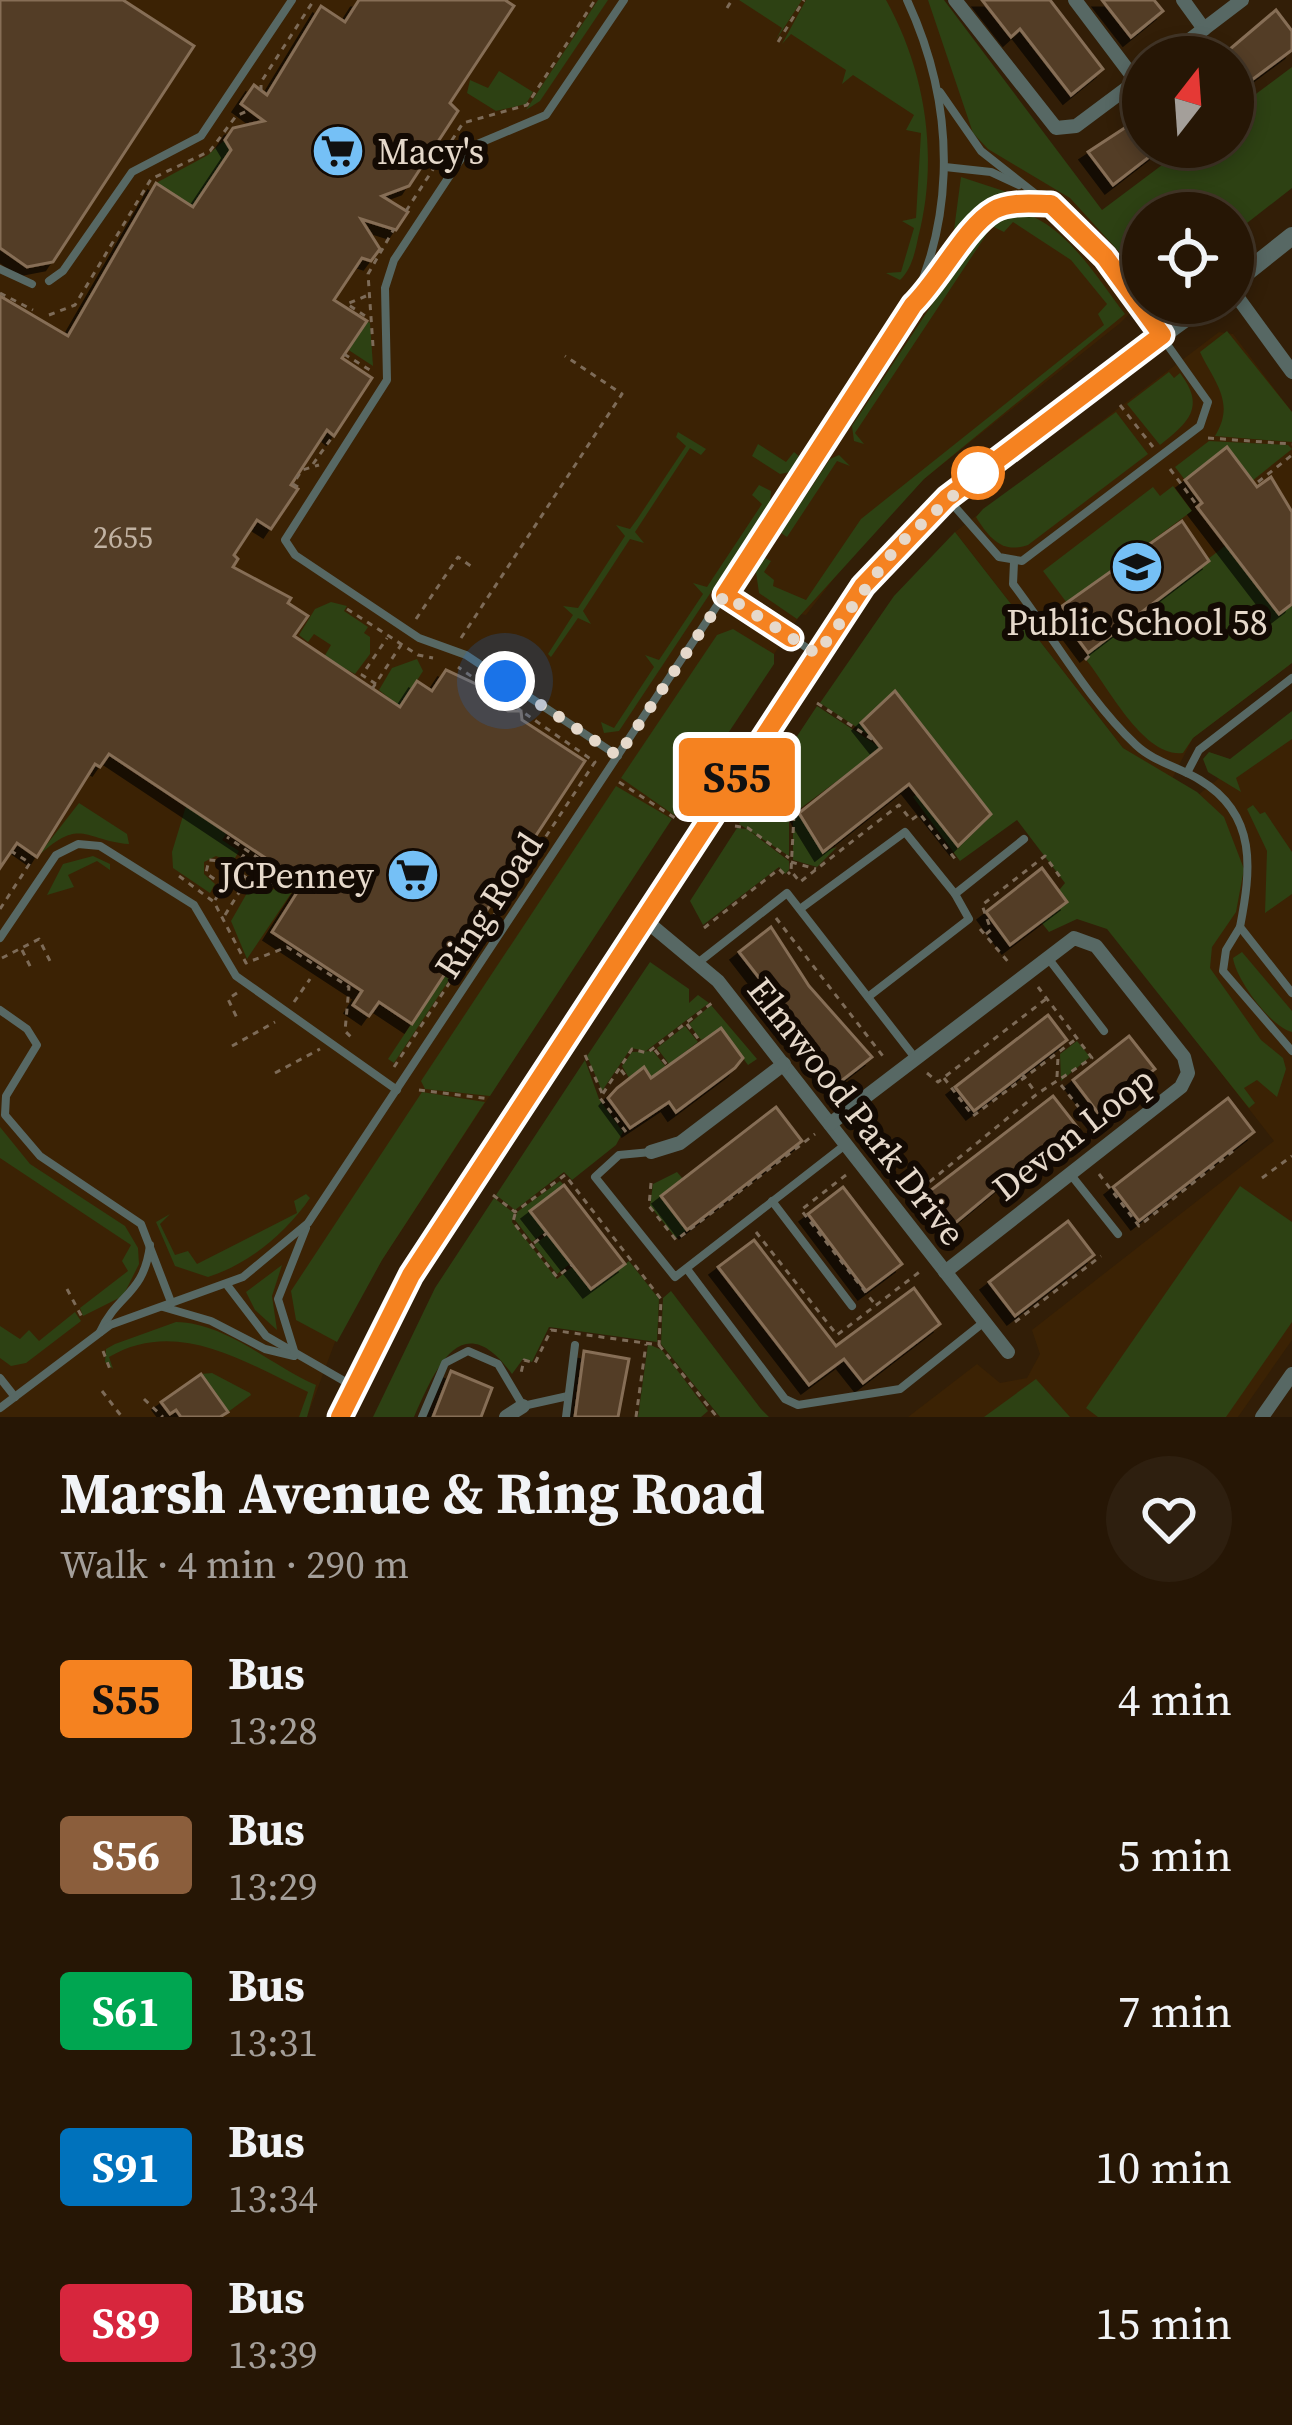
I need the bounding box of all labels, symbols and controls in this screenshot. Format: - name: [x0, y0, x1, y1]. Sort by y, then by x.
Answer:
- north arrow: [1122, 36, 1254, 168]
- map controls: [1122, 36, 1254, 324]
- supermarket icon: Macy's: [310, 123, 366, 179]
- place label: Macy's: [377, 127, 484, 176]
- button: locate: [1122, 192, 1254, 324]
- unlabelled marker: [953, 448, 1003, 498]
- house number: 2655: [93, 517, 153, 558]
- school or university icon: Public School 58: [1109, 539, 1165, 595]
- place label: Public School 58: [1006, 598, 1268, 647]
- your location: [475, 651, 535, 711]
- line badge: S55: [668, 738, 806, 816]
- text: S55: [703, 748, 771, 806]
- street label: Ring Road: [423, 823, 554, 988]
- supermarket icon: JCPenney: [385, 847, 441, 903]
- place label: JCPenney: [218, 851, 375, 900]
- street label: Elmwood Park Drive: [736, 967, 977, 1256]
- street label: Devon Loop: [982, 1055, 1164, 1212]
- text: Marsh Avenue & Ring Road: [60, 1454, 765, 1532]
- button: heart: [1106, 1456, 1232, 1582]
- text: Walk · 4 min · 290 m: [60, 1538, 409, 1591]
- text: Bus: [228, 1642, 305, 1704]
- text: 4 min: [1118, 1668, 1232, 1730]
- text: S55: [92, 1670, 160, 1728]
- text: 13:28: [228, 1704, 318, 1757]
- text: Bus: [228, 1798, 305, 1860]
- text: 5 min: [1118, 1824, 1232, 1886]
- text: S56: [92, 1826, 160, 1884]
- text: 13:29: [228, 1860, 318, 1913]
- text: Bus: [228, 1954, 305, 2016]
- text: 7 min: [1118, 1980, 1232, 2042]
- text: S61: [92, 1982, 160, 2040]
- text: 13:31: [228, 2016, 318, 2069]
- text: Bus: [228, 2110, 305, 2172]
- text: 10 min: [1095, 2136, 1232, 2198]
- text: S91: [92, 2138, 160, 2196]
- text: 13:34: [228, 2172, 318, 2225]
- text: Bus: [228, 2266, 305, 2328]
- text: 15 min: [1095, 2292, 1232, 2354]
- text: S89: [92, 2294, 160, 2352]
- text: 13:39: [228, 2328, 318, 2381]

